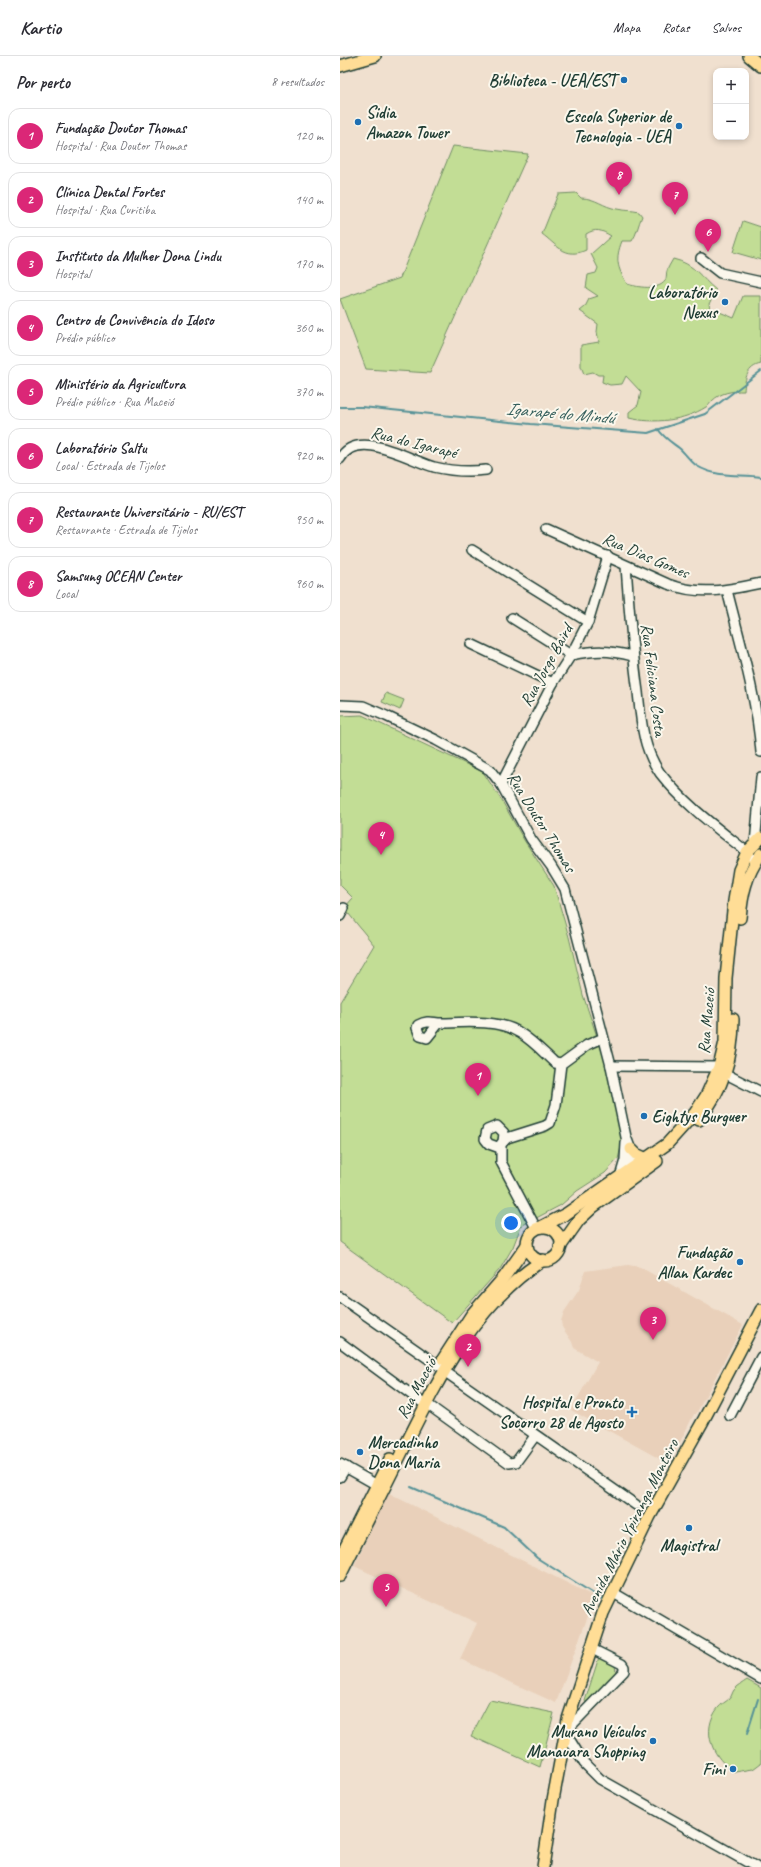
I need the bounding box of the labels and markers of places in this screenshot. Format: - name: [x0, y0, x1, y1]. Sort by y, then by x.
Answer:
- place label: Biblioteca - UEA/EST: [489, 70, 620, 91]
- marker: Biblioteca - UEA/EST: [619, 75, 629, 85]
- place label: Sidia Amazon Tower: [366, 102, 450, 143]
- place label: Escola Superior de Tecnologia - UEA: [564, 106, 673, 147]
- marker: Sidia Amazon Tower: [353, 117, 363, 127]
- marker: Escola Superior de Tecnologia - UEA: [674, 121, 684, 131]
- pin: 8: [606, 162, 632, 195]
- pin: 7: [662, 182, 688, 215]
- pin: 6: [695, 219, 721, 252]
- place label: Laboratório Nexus: [648, 282, 719, 323]
- marker: Laboratório Nexus: [720, 297, 730, 307]
- pin: 4: [368, 822, 394, 855]
- pin: 1: [465, 1063, 491, 1096]
- place label: Eightys Burguer: [652, 1106, 747, 1127]
- marker: Eightys Burguer: [639, 1111, 649, 1121]
- place label: Fundação Allan Kardec: [658, 1242, 734, 1283]
- marker: Fundação Allan Kardec: [735, 1257, 745, 1267]
- pin: 3: [640, 1307, 666, 1340]
- pin: 2: [455, 1334, 481, 1367]
- place label: Hospital e Pronto Socorro 28 de Agosto: [499, 1392, 625, 1433]
- marker: Hospital e Pronto Socorro 28 de Agosto: [626, 1406, 638, 1418]
- place label: Mercadinho Dona Maria: [368, 1432, 441, 1473]
- marker: Mercadinho Dona Maria: [355, 1447, 365, 1457]
- marker: Magistral: [684, 1523, 694, 1533]
- place label: Magistral: [660, 1535, 721, 1556]
- pin: 5: [373, 1574, 399, 1607]
- place label: Murano Veículos Manauara Shopping: [527, 1721, 647, 1762]
- marker: Murano Veículos Manauara Shopping: [648, 1736, 658, 1746]
- place label: Fini: [702, 1759, 728, 1780]
- marker: Fini: [728, 1764, 738, 1774]

